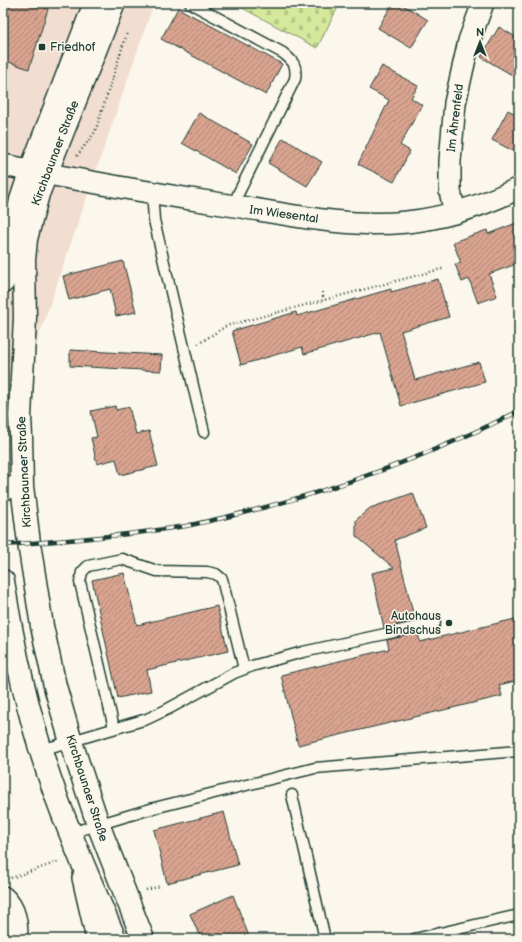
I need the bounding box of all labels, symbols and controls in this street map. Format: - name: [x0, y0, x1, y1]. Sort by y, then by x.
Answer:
- north arrow: [460, 22, 500, 62]
- text: N: [476, 26, 484, 39]
- place label: Friedhof: [50, 40, 96, 55]
- marker: Friedhof: [37, 42, 47, 52]
- street label: Im Ährenfeld: [443, 83, 467, 153]
- street label: Kirchbaunaer Straße: [28, 98, 82, 208]
- street label: Im Wiesental: [249, 202, 319, 227]
- street label: Kirchbaunaer Straße: [14, 416, 35, 528]
- place label: Autohaus Bindschus: [385, 609, 441, 638]
- marker: Autohaus Bindschus: [444, 618, 454, 628]
- street label: Kirchbaunaer Straße: [62, 733, 111, 844]

